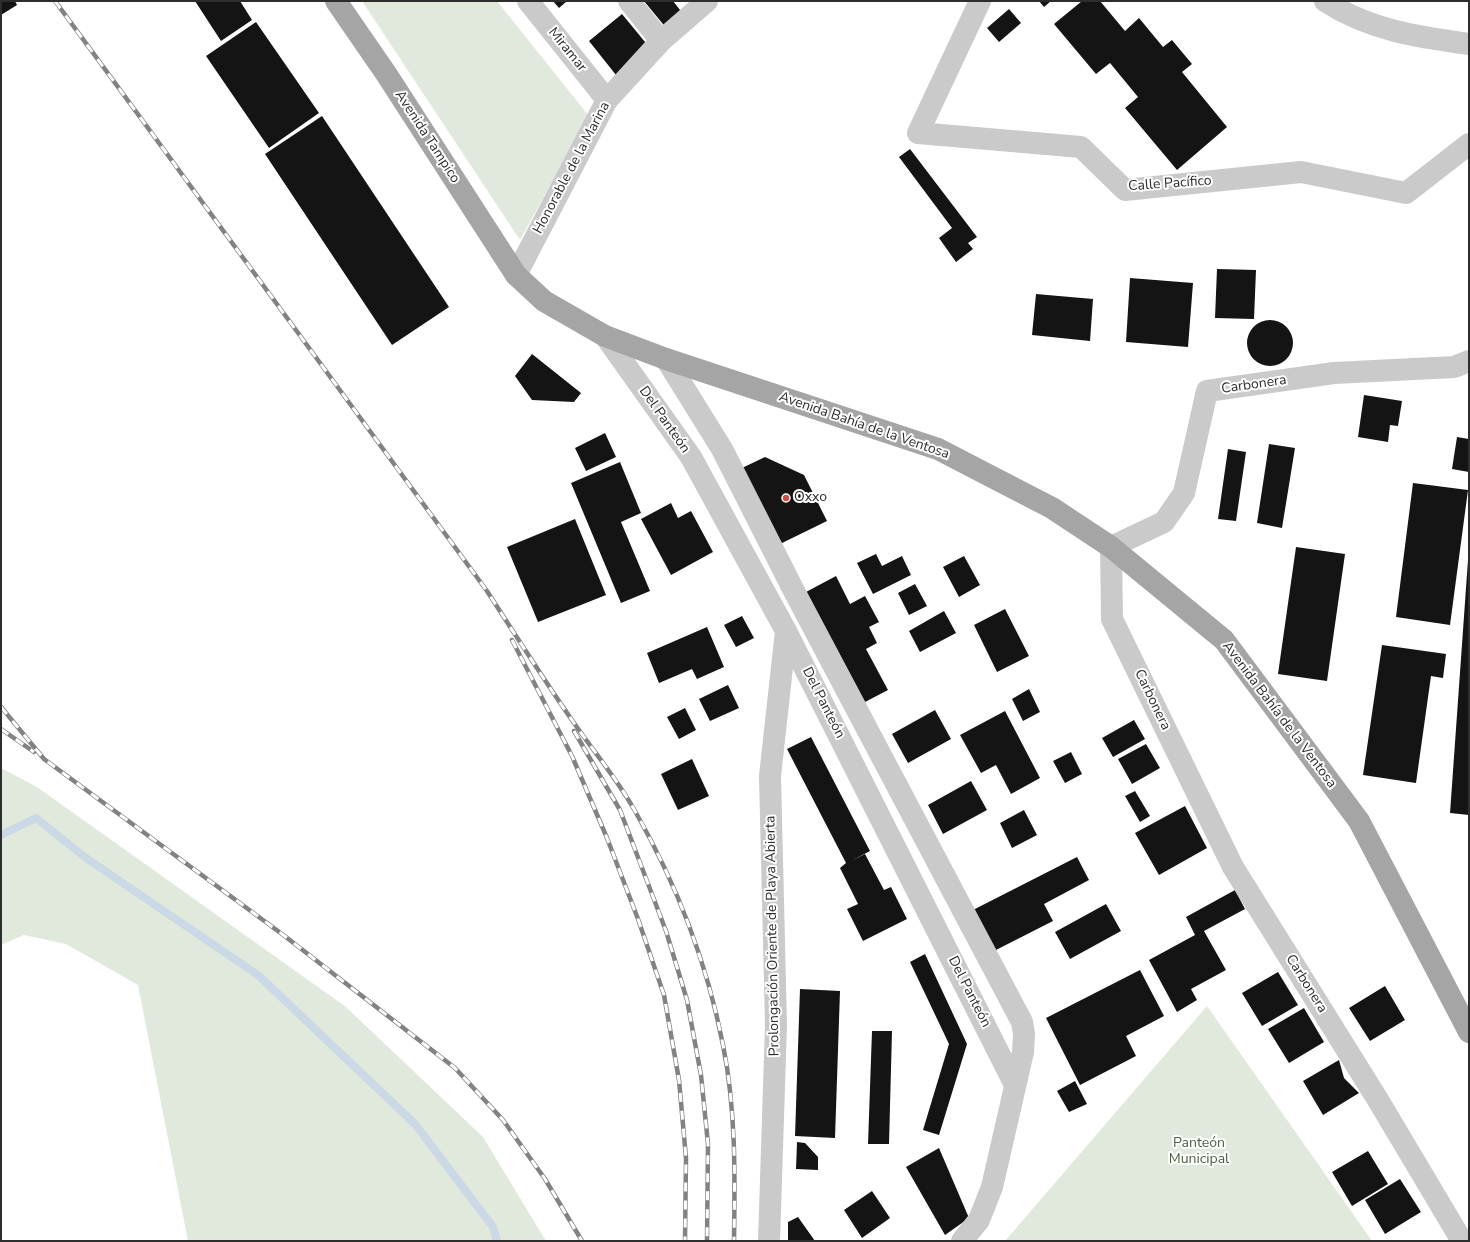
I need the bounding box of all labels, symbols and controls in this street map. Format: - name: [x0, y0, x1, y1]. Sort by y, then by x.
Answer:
- street label: Miramar: [544, 25, 590, 75]
- street label: Avenida Tampico: [391, 88, 463, 186]
- street label: Honorable de la Marina: [530, 99, 614, 237]
- street label: Calle Pacífico: [1128, 173, 1212, 195]
- street label: Carbonera: [1220, 372, 1288, 398]
- street label: Del Panteón: [635, 383, 693, 457]
- street label: Avenida Bahía de la Ventosa: [777, 389, 951, 463]
- place label: Oxxo: [794, 490, 827, 506]
- marker: Oxxo: [781, 493, 791, 503]
- street label: Avenida Bahía de la Ventosa: [1218, 638, 1340, 792]
- street label: Del Panteón: [798, 665, 848, 741]
- street label: Carbonera: [1130, 667, 1174, 733]
- street label: Prolongación Oriente de Playa Abierta: [763, 816, 783, 1056]
- street label: Carbonera: [1282, 952, 1330, 1016]
- street label: Del Panteón: [944, 954, 994, 1030]
- park label: Panteón Municipal: [1169, 1136, 1229, 1168]

